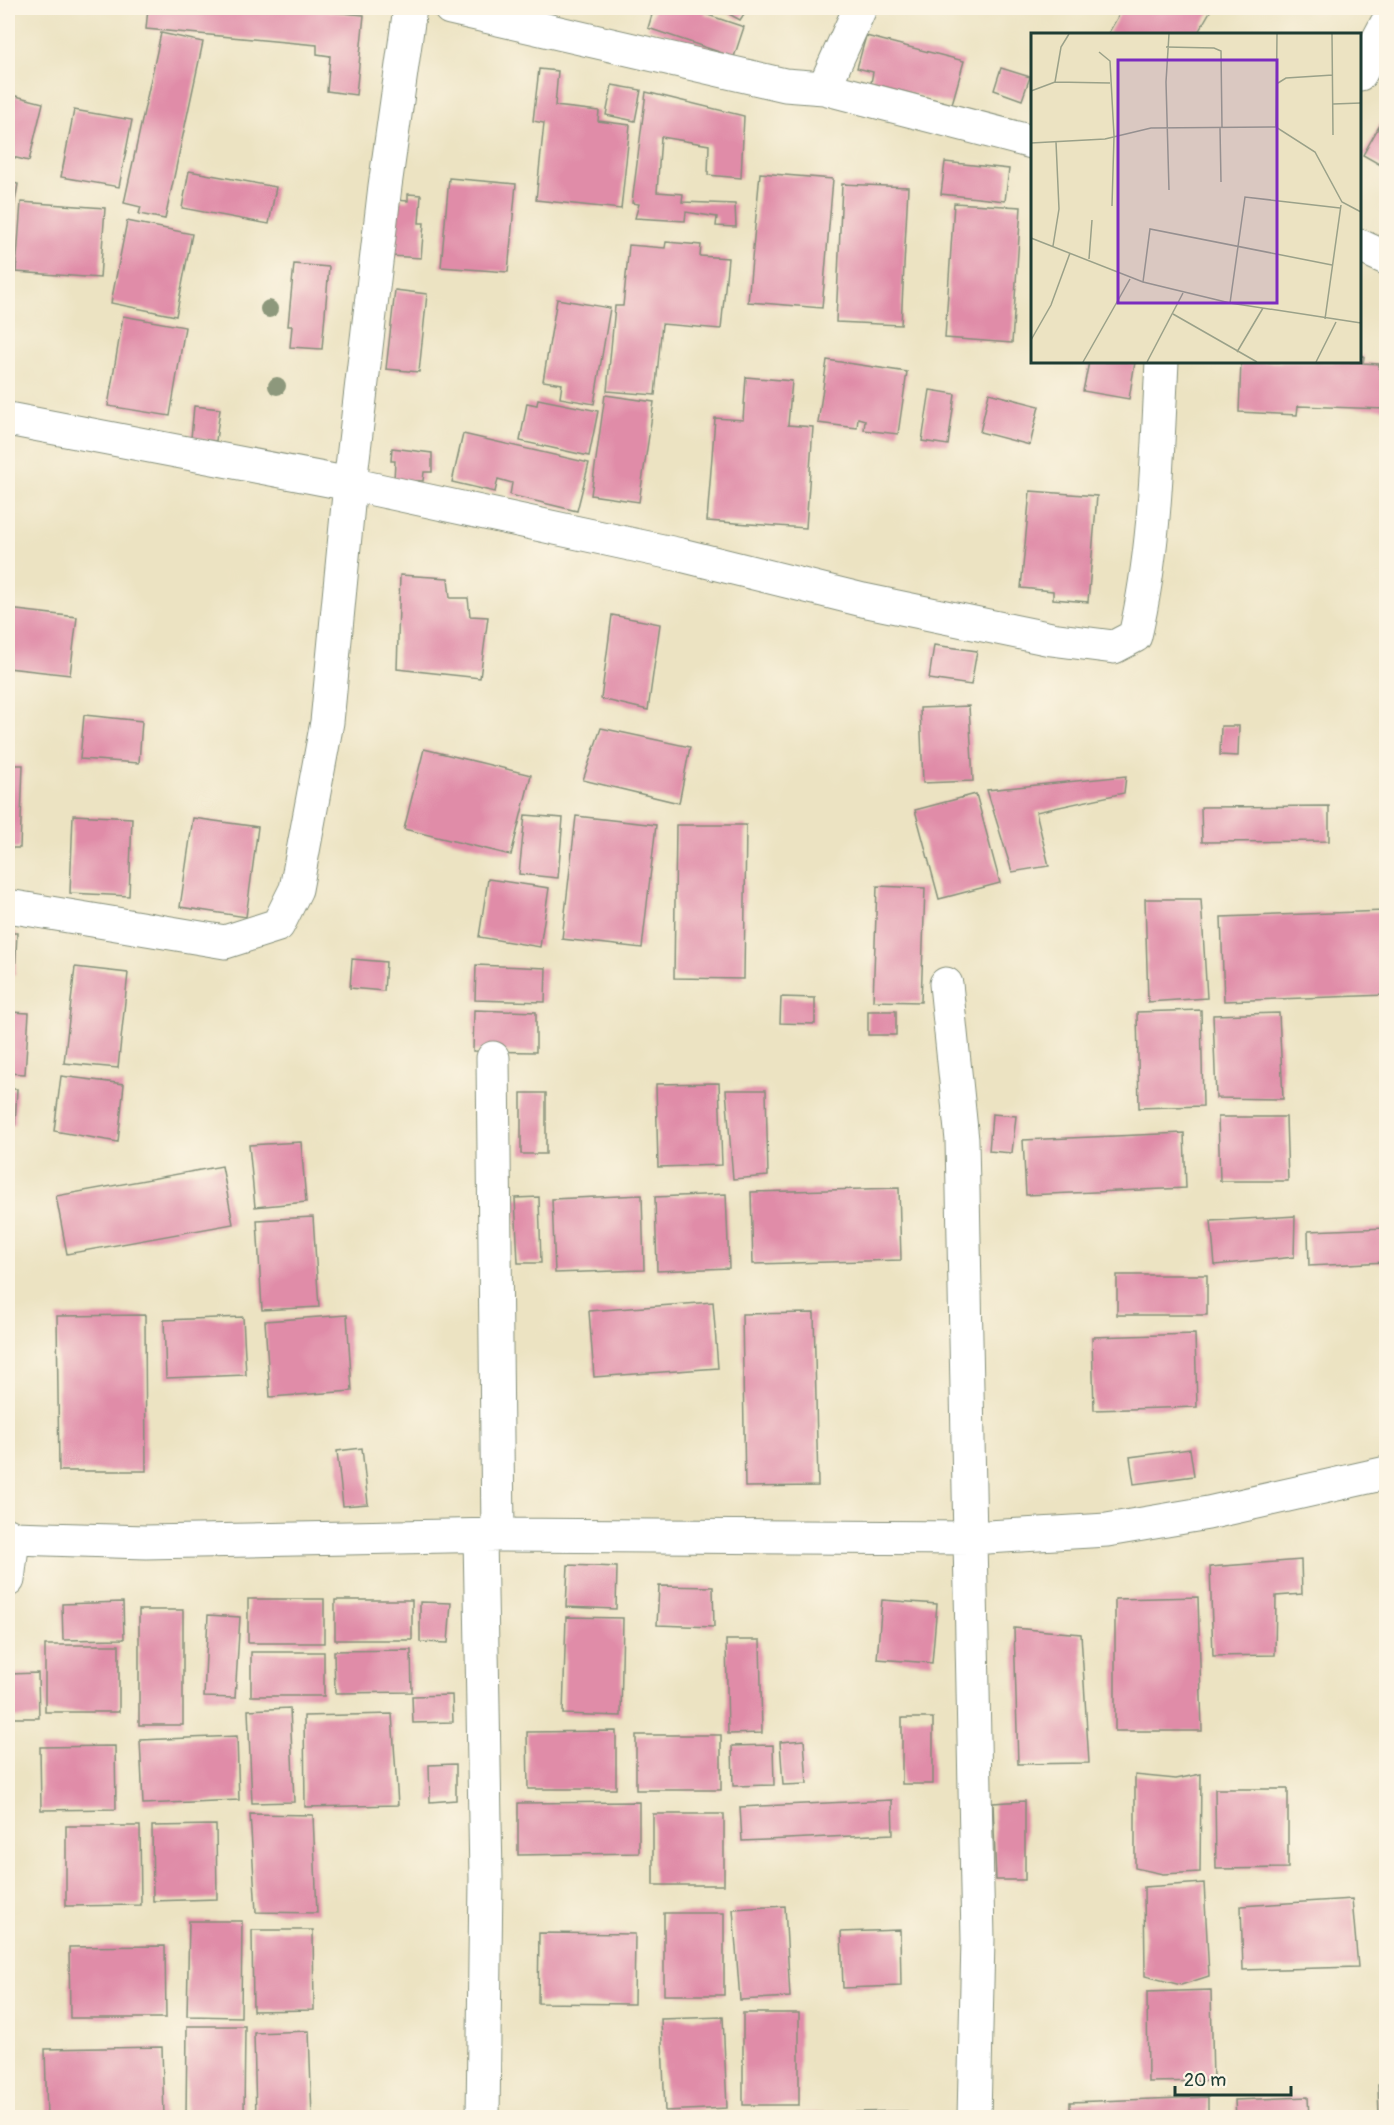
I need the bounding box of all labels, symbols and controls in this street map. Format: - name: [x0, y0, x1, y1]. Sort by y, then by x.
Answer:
- inset map: [1031, 33, 1361, 363]
- scale bar: [1175, 2059, 1290, 2097]
- text: 20 m: [1184, 2069, 1226, 2092]

